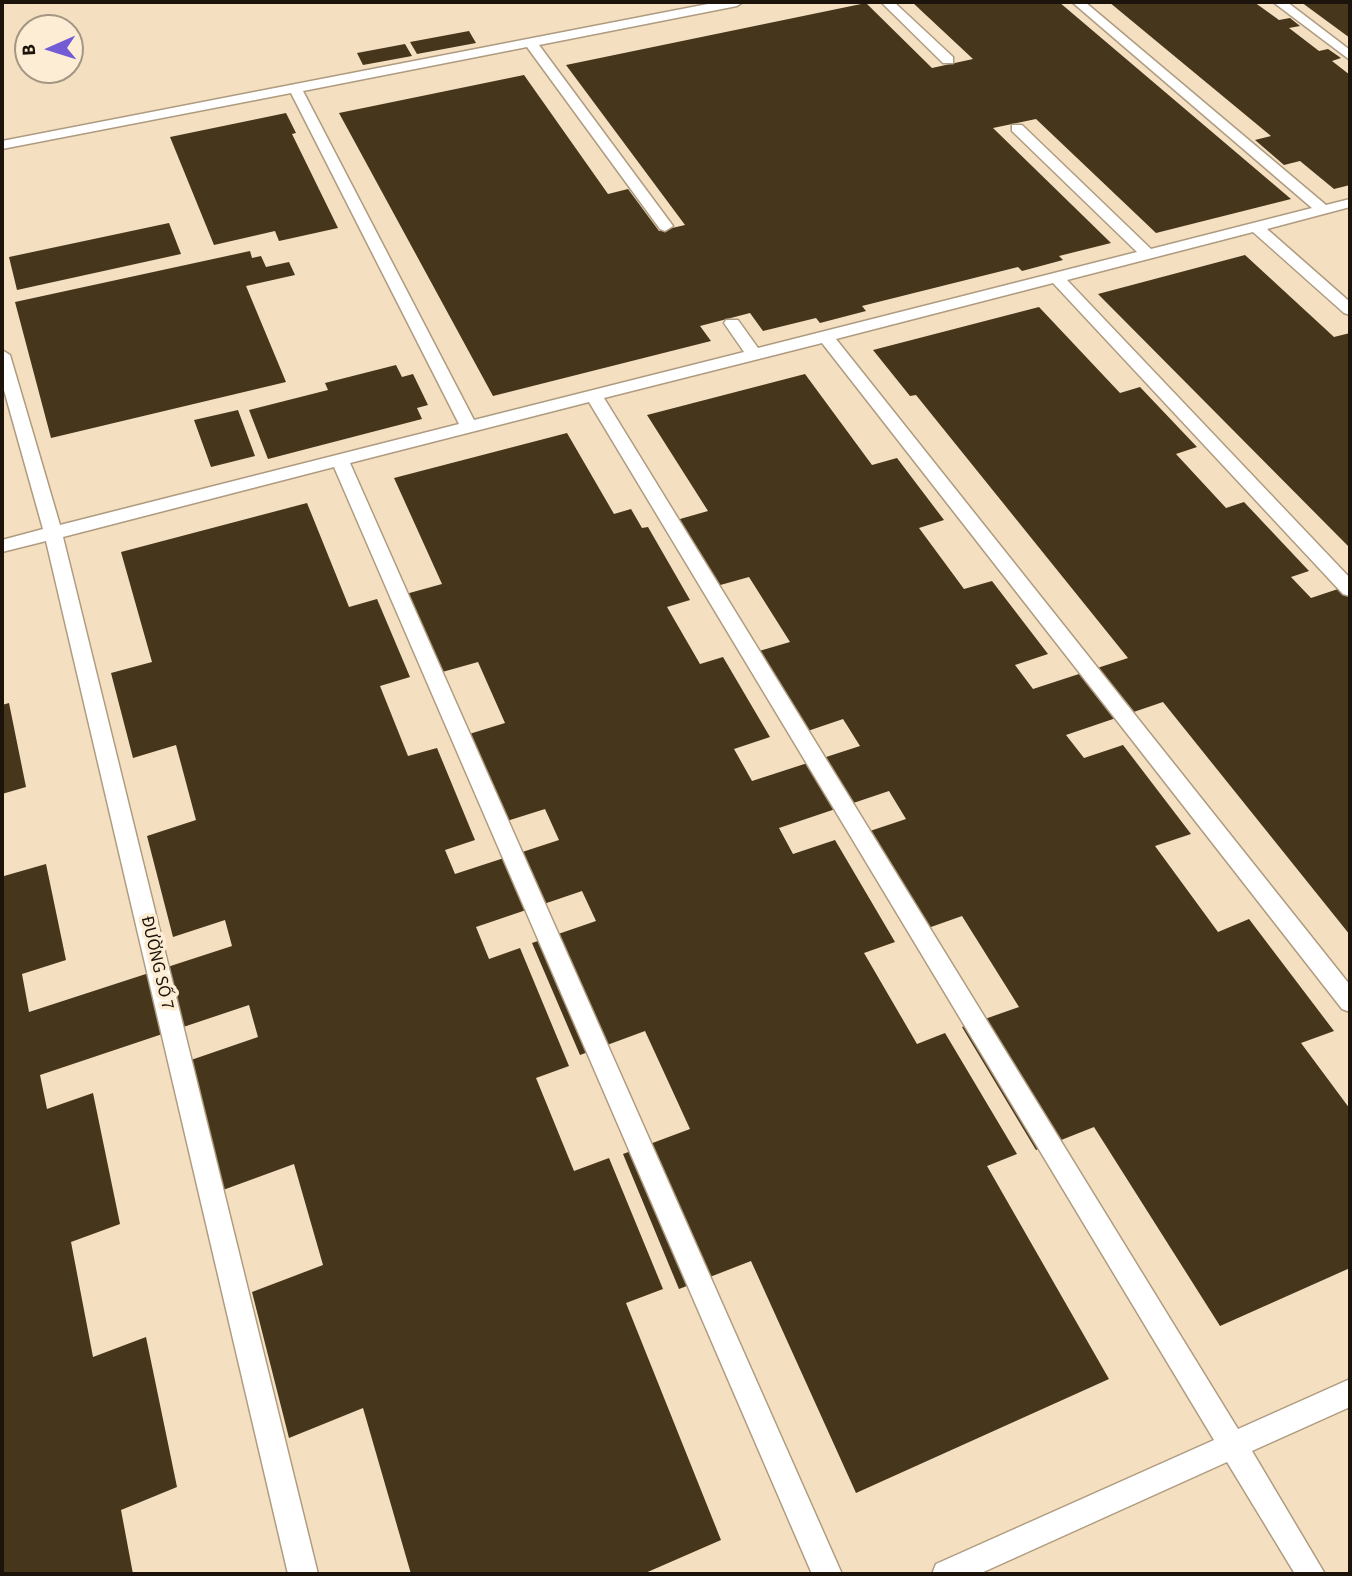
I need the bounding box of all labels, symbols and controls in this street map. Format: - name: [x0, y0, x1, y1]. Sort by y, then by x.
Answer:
- north arrow: [14, 14, 84, 84]
- text: B: [16, 44, 43, 56]
- street label: ĐƯỜNG SỐ 7: [135, 914, 177, 1012]

